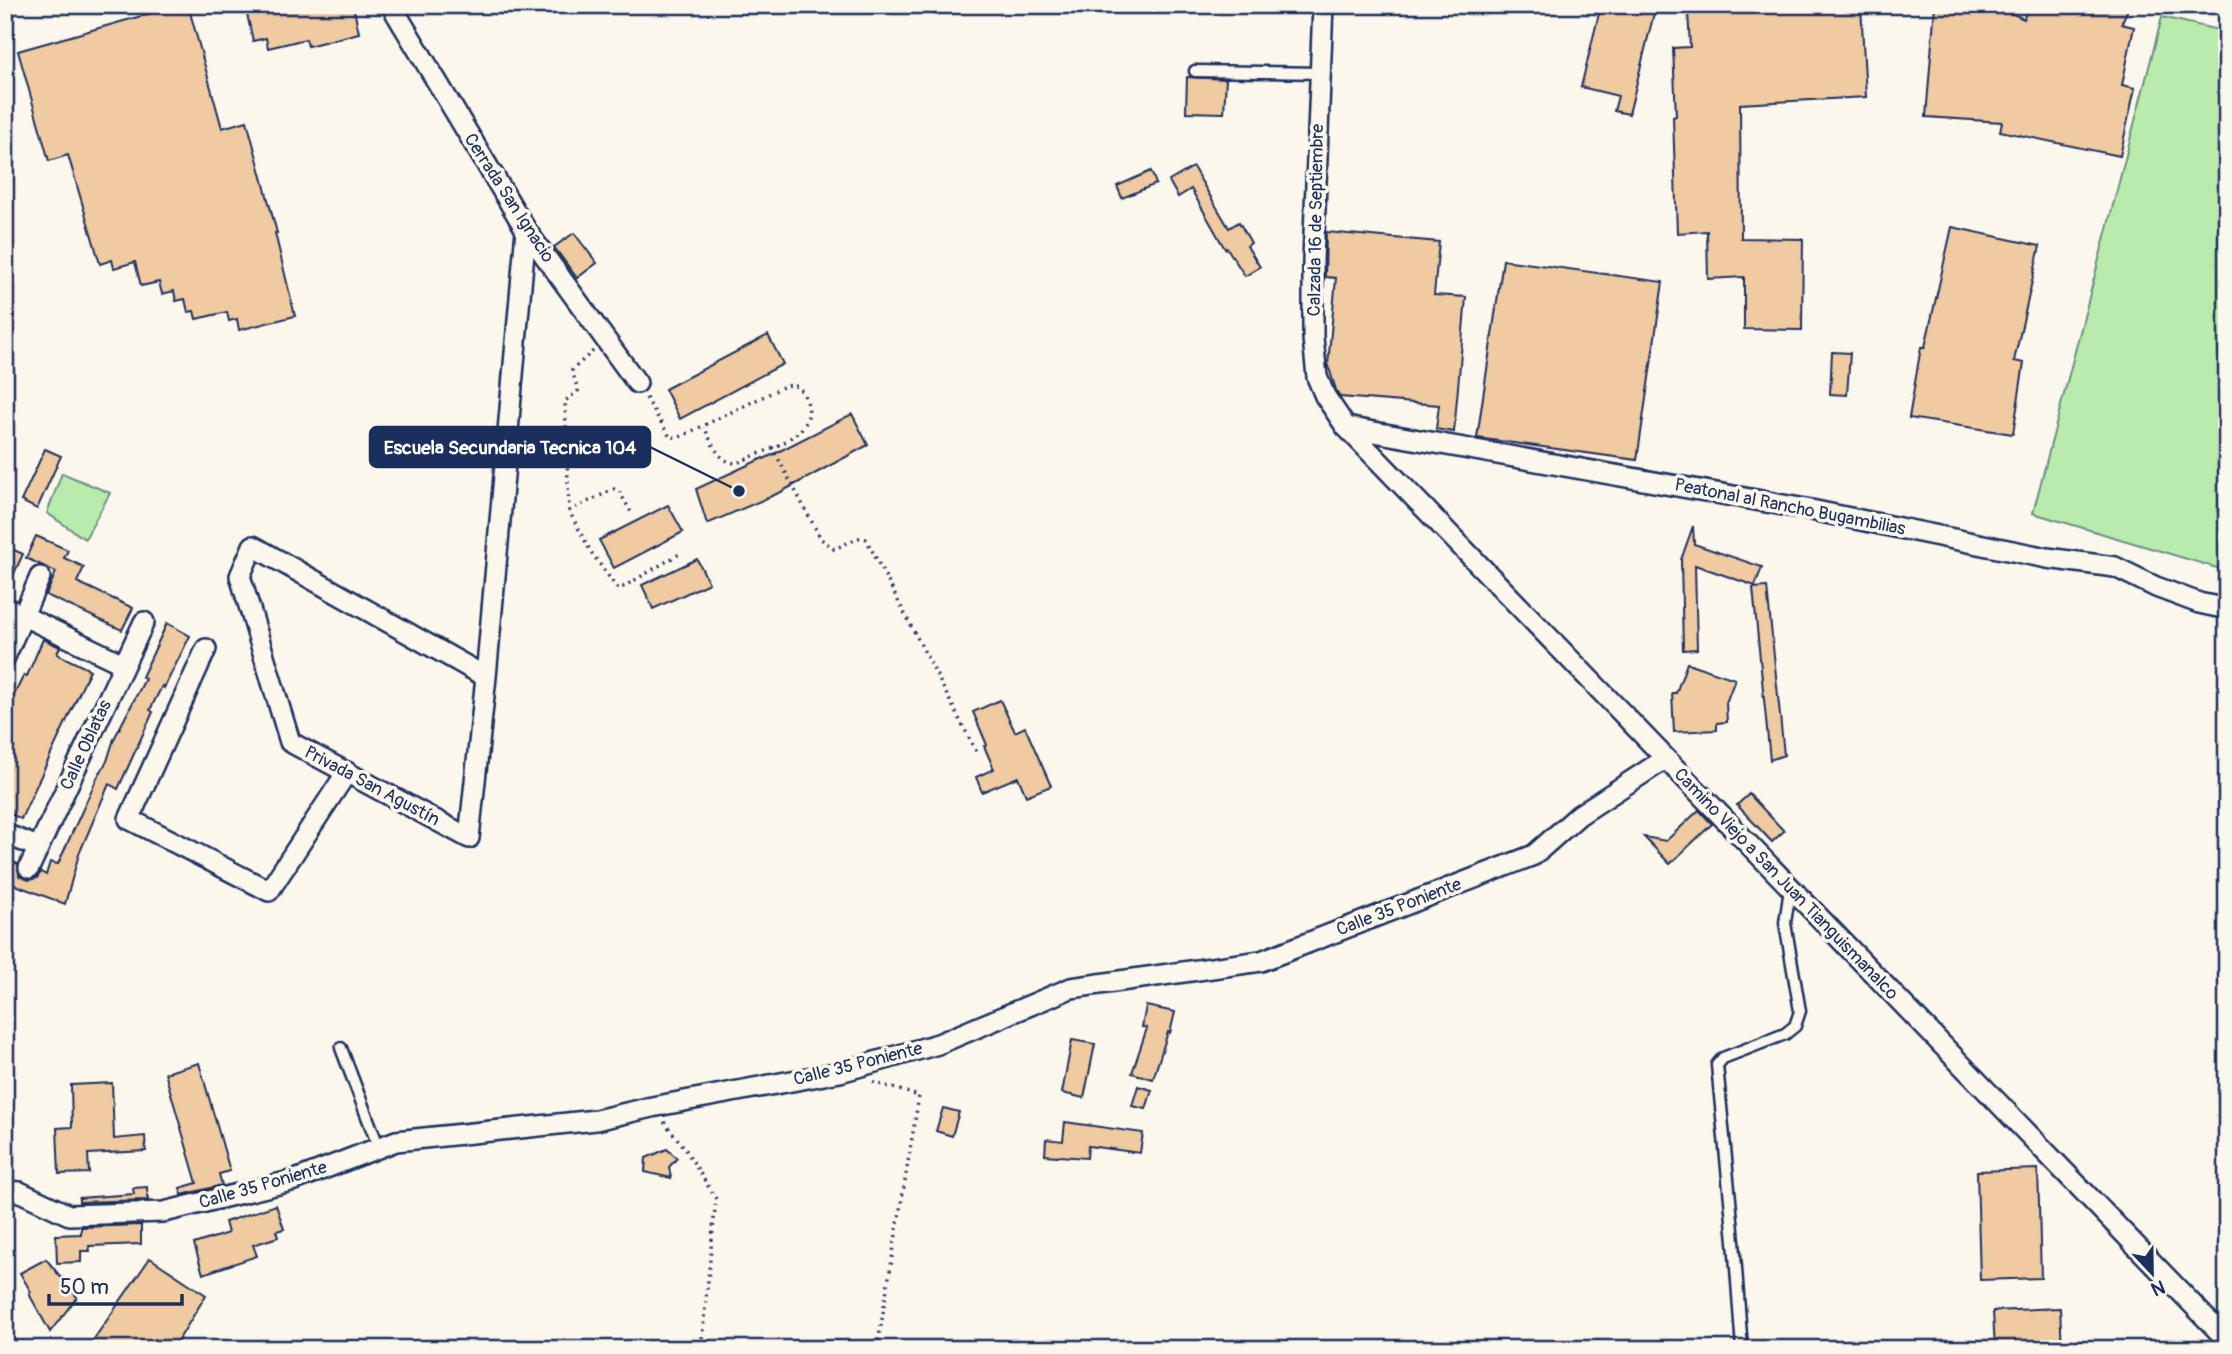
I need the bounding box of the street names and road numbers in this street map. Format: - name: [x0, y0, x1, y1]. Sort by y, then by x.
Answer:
- street label: Calzada 16 de Septiembre: [1303, 123, 1329, 316]
- street label: Cerrada San Ignacio: [459, 129, 560, 267]
- street label: Peatonal al Rancho Bugambilias: [1673, 473, 1907, 541]
- street label: Calle Oblatas: [55, 696, 117, 794]
- street label: Privada San Agustín: [300, 741, 444, 831]
- street label: Camino Viejo a San Juan Tianguismanalco: [1669, 763, 1903, 1005]
- street label: Calle 35 Poniente: [1333, 873, 1465, 941]
- street label: Calle 35 Poniente: [791, 1037, 925, 1091]
- street label: Calle 35 Poniente: [196, 1156, 330, 1214]

